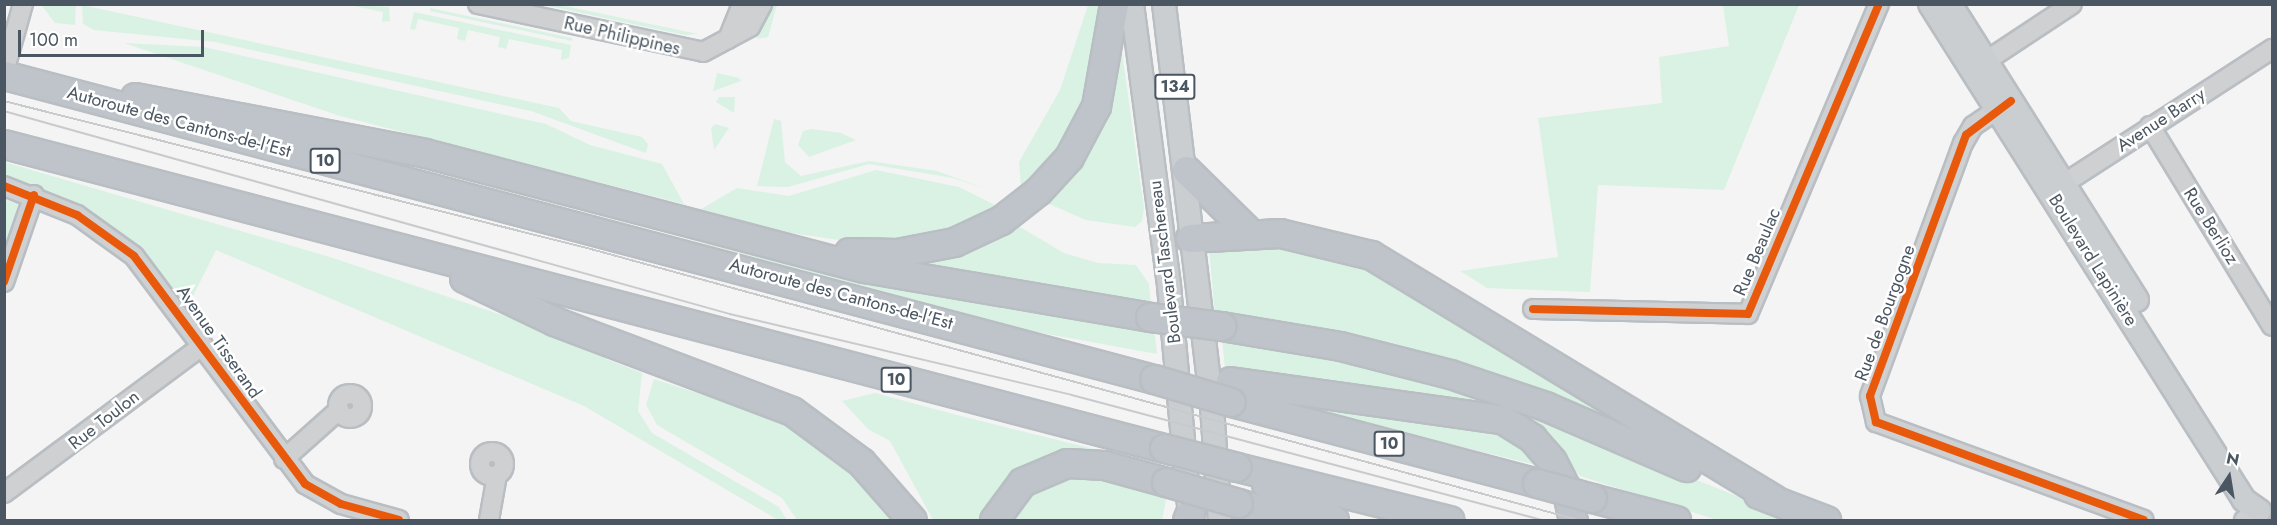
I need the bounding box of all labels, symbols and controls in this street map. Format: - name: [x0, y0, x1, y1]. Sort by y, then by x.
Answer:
- street label: Rue Philippines: [562, 12, 682, 60]
- scale bar: [21, 18, 207, 56]
- text: 100 m: [29, 27, 78, 53]
- road number: 134: [1154, 74, 1196, 100]
- street label: Autoroute des Cantons-de-l'Est: [65, 82, 293, 162]
- street label: Avenue Barry: [2113, 83, 2209, 157]
- road number: 10: [308, 148, 342, 174]
- street label: Boulevard Taschereau: [1144, 179, 1186, 345]
- street label: Rue Berlioz: [2179, 184, 2243, 268]
- street label: Boulevard Lapinière: [2044, 190, 2142, 330]
- street label: Rue Beaulac: [1729, 205, 1785, 299]
- street label: Rue de Bourgogne: [1850, 242, 1920, 384]
- street label: Autoroute des Cantons-de-l'Est: [727, 254, 955, 334]
- street label: Avenue Tisserand: [172, 281, 266, 403]
- road number: 10: [880, 367, 912, 393]
- street label: Rue Toulon: [64, 386, 144, 454]
- road number: 10: [1372, 431, 1406, 457]
- text: N: [2224, 446, 2241, 471]
- north arrow: [2199, 447, 2259, 507]

